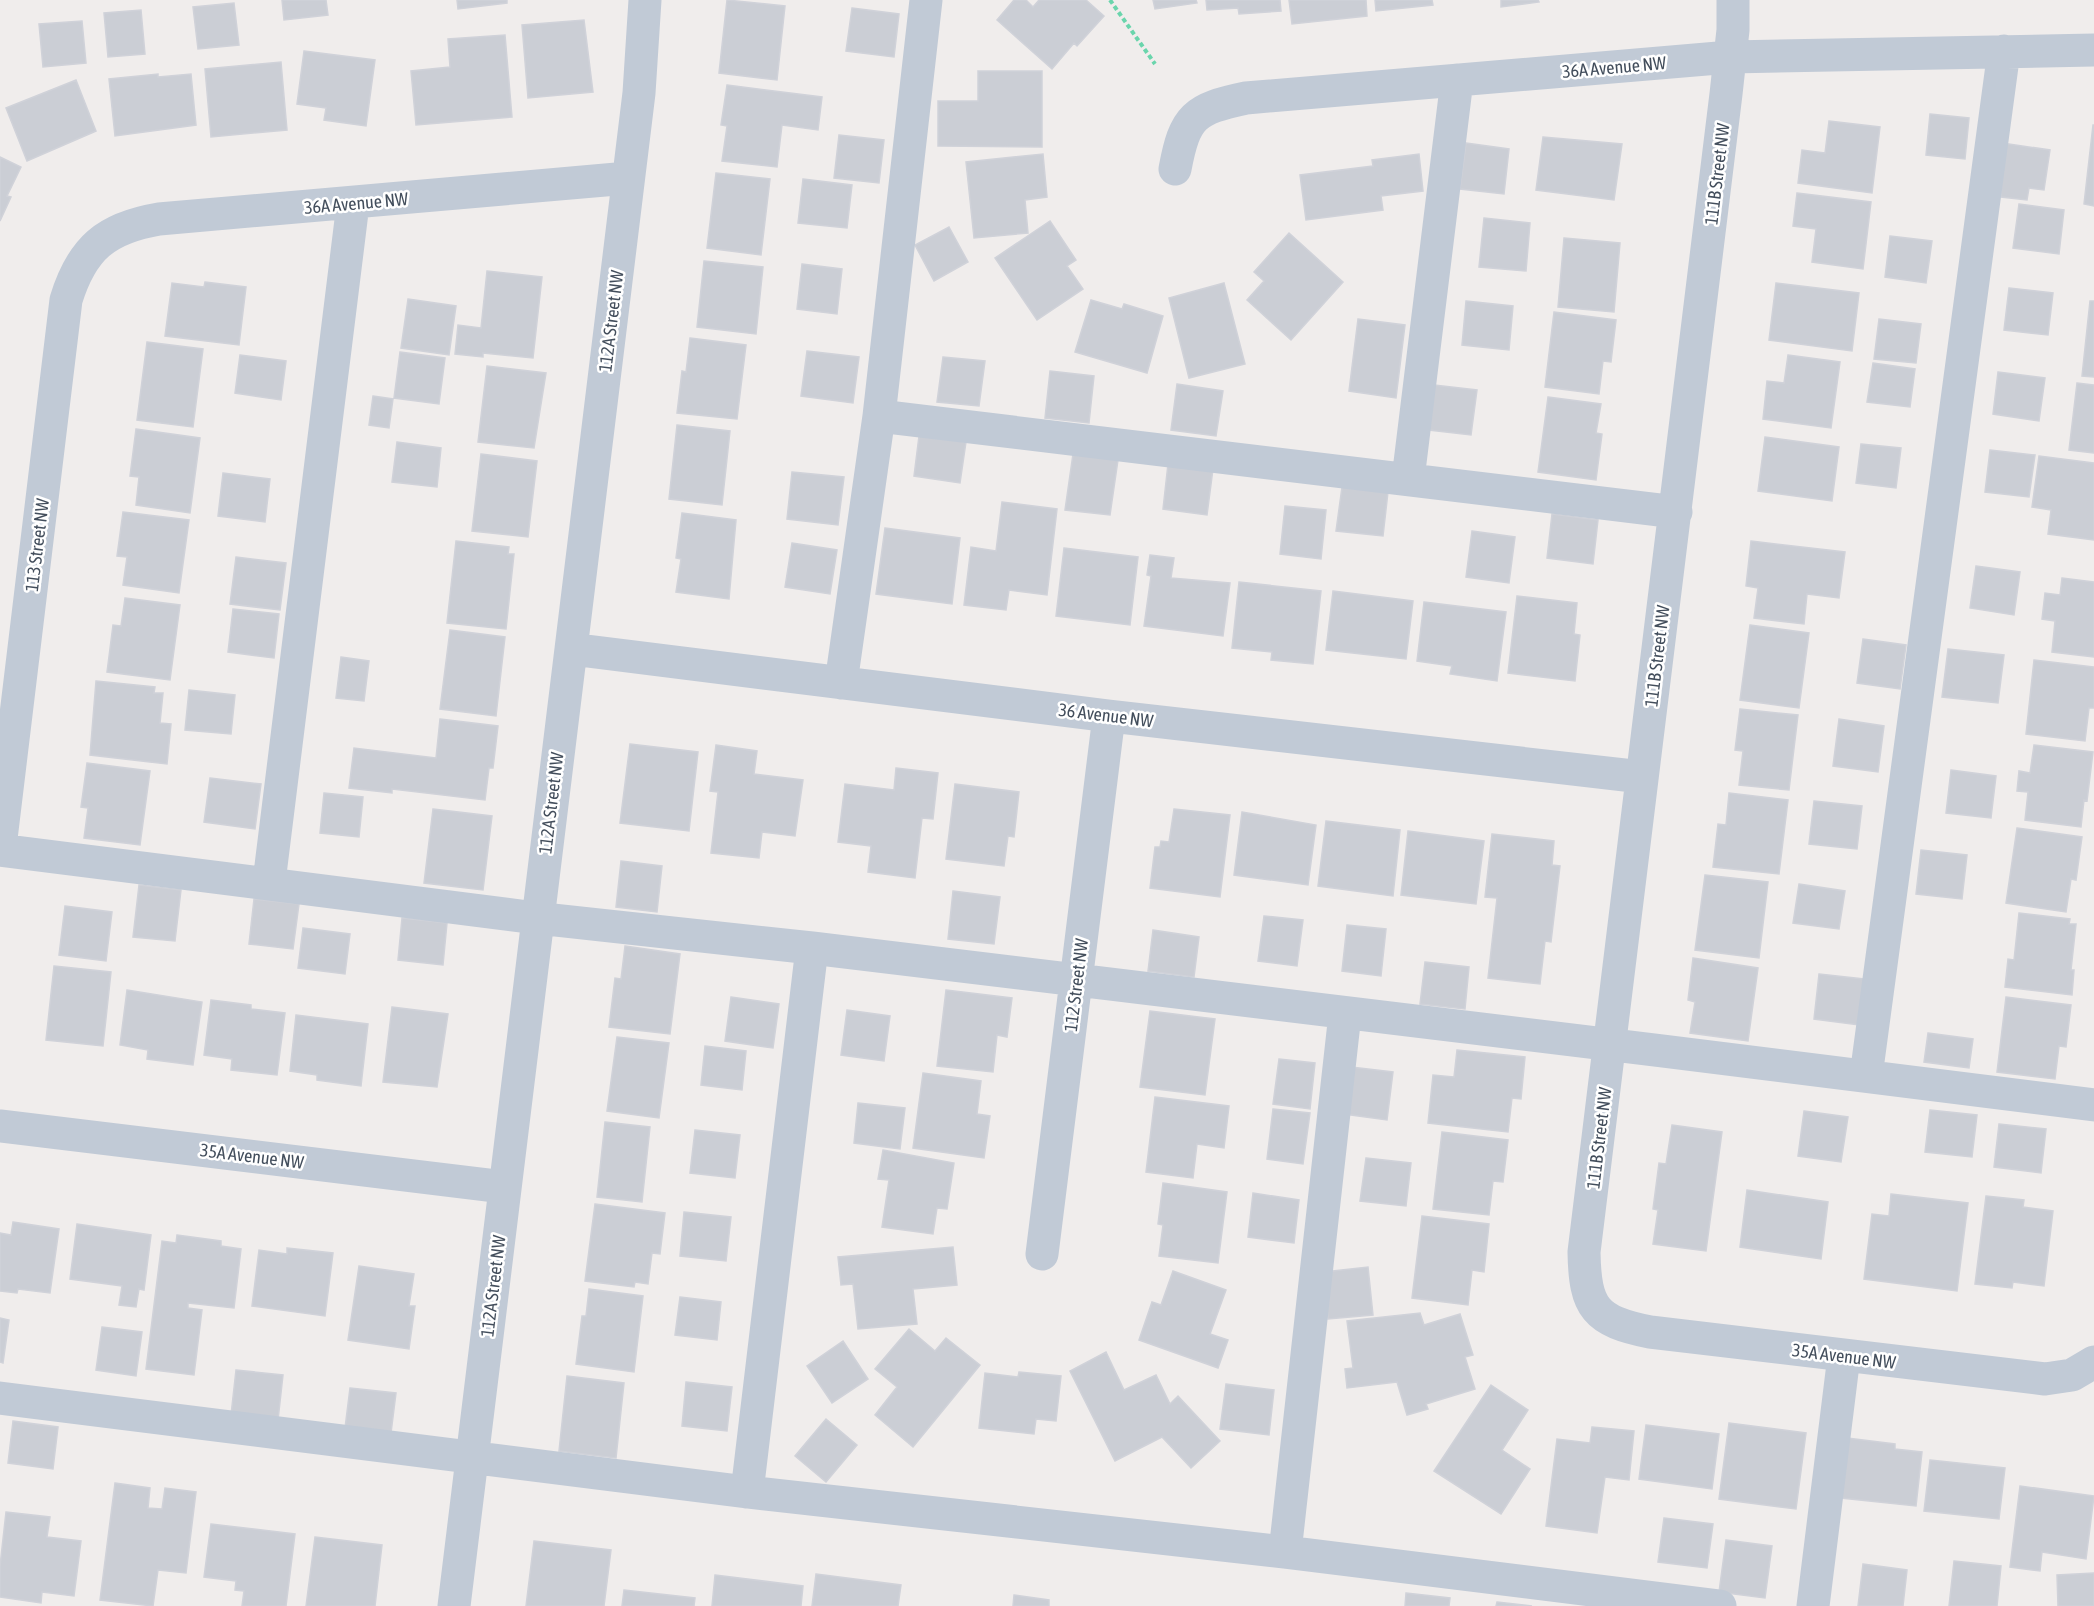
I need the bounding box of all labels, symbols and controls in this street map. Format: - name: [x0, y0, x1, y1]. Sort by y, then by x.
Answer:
- street label: 36A Avenue NW: [1561, 52, 1667, 82]
- street label: 111B Street NW: [1700, 122, 1734, 226]
- street label: 36A Avenue NW: [303, 188, 409, 218]
- street label: 112A Street NW: [594, 269, 628, 373]
- street label: 113 Street NW: [21, 497, 53, 593]
- street label: 111B Street NW: [1640, 604, 1674, 708]
- street label: 36 Avenue NW: [1057, 699, 1155, 731]
- street label: 112A Street NW: [534, 751, 568, 855]
- street label: 112 Street NW: [1060, 937, 1092, 1033]
- street label: 111B Street NW: [1582, 1086, 1616, 1190]
- street label: 35A Avenue NW: [199, 1139, 305, 1173]
- street label: 112A Street NW: [476, 1234, 510, 1338]
- street label: 35A Avenue NW: [1791, 1339, 1897, 1373]

